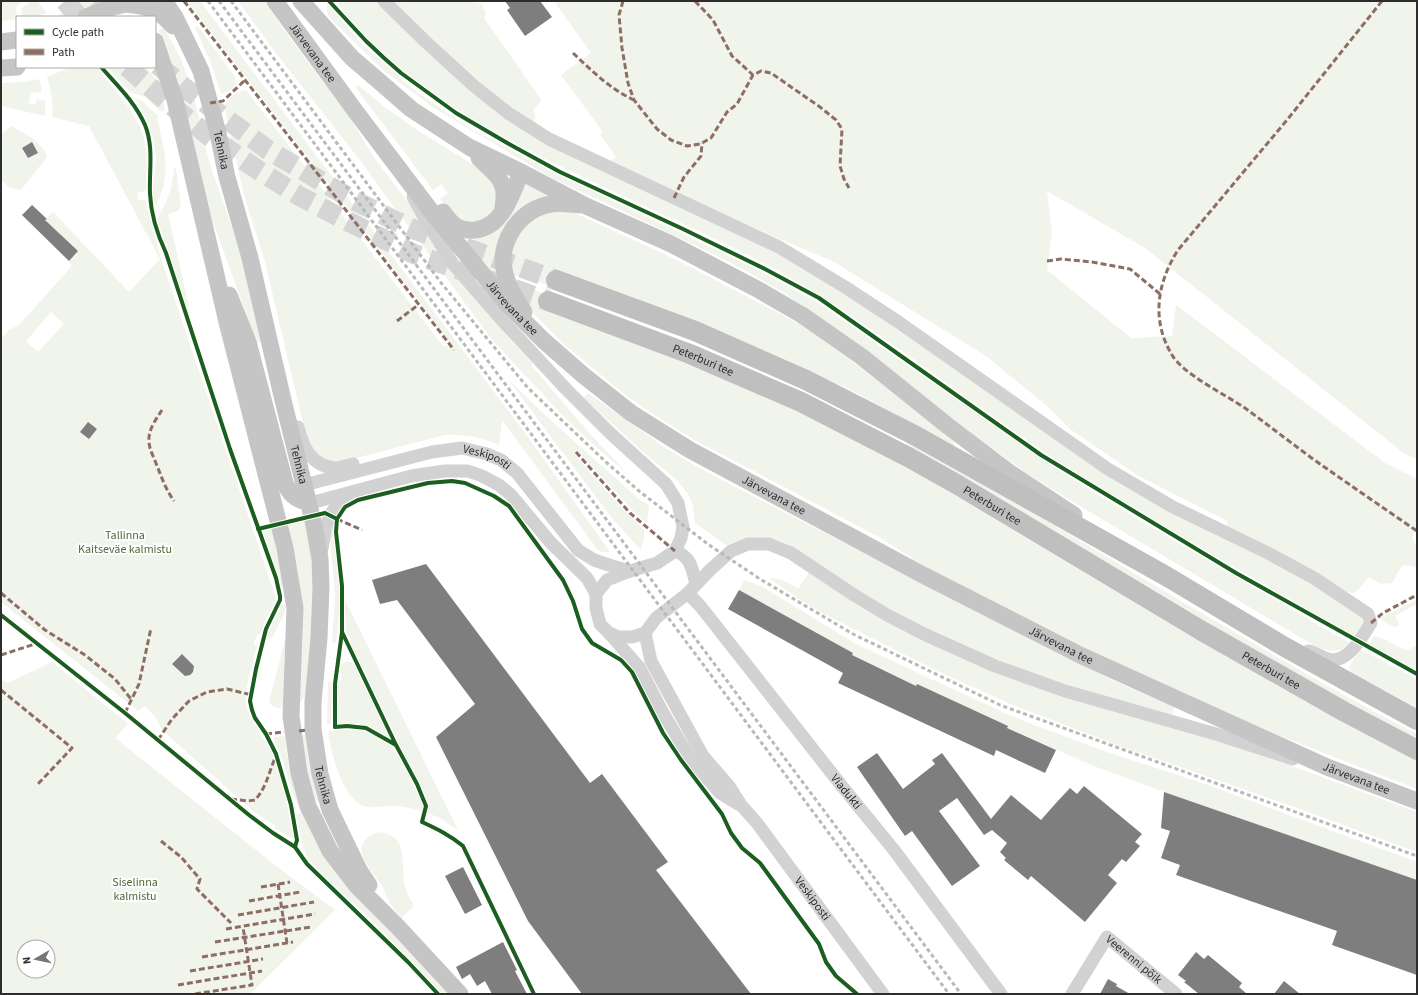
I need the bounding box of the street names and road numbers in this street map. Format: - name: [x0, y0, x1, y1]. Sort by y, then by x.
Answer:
- street label: Järvevana tee: [285, 19, 340, 86]
- street label: Tehnika: [209, 129, 234, 171]
- street label: Järvevana tee: [482, 276, 542, 339]
- street label: Peterburi tee: [670, 340, 736, 380]
- street label: Veskiposti: [461, 440, 515, 474]
- street label: Tehnika: [286, 443, 312, 486]
- street label: Järvevana tee: [739, 471, 809, 519]
- street label: Peterburi tee: [960, 482, 1024, 529]
- street label: Järvevana tee: [1026, 622, 1096, 669]
- street label: Peterburi tee: [1239, 647, 1304, 694]
- street label: Järvevana tee: [1320, 758, 1392, 799]
- street label: Tehnika: [310, 764, 337, 806]
- street label: Viadukti: [827, 770, 866, 813]
- street label: Veskiposti: [791, 873, 835, 924]
- street label: Veerenni põik: [1102, 931, 1166, 988]

